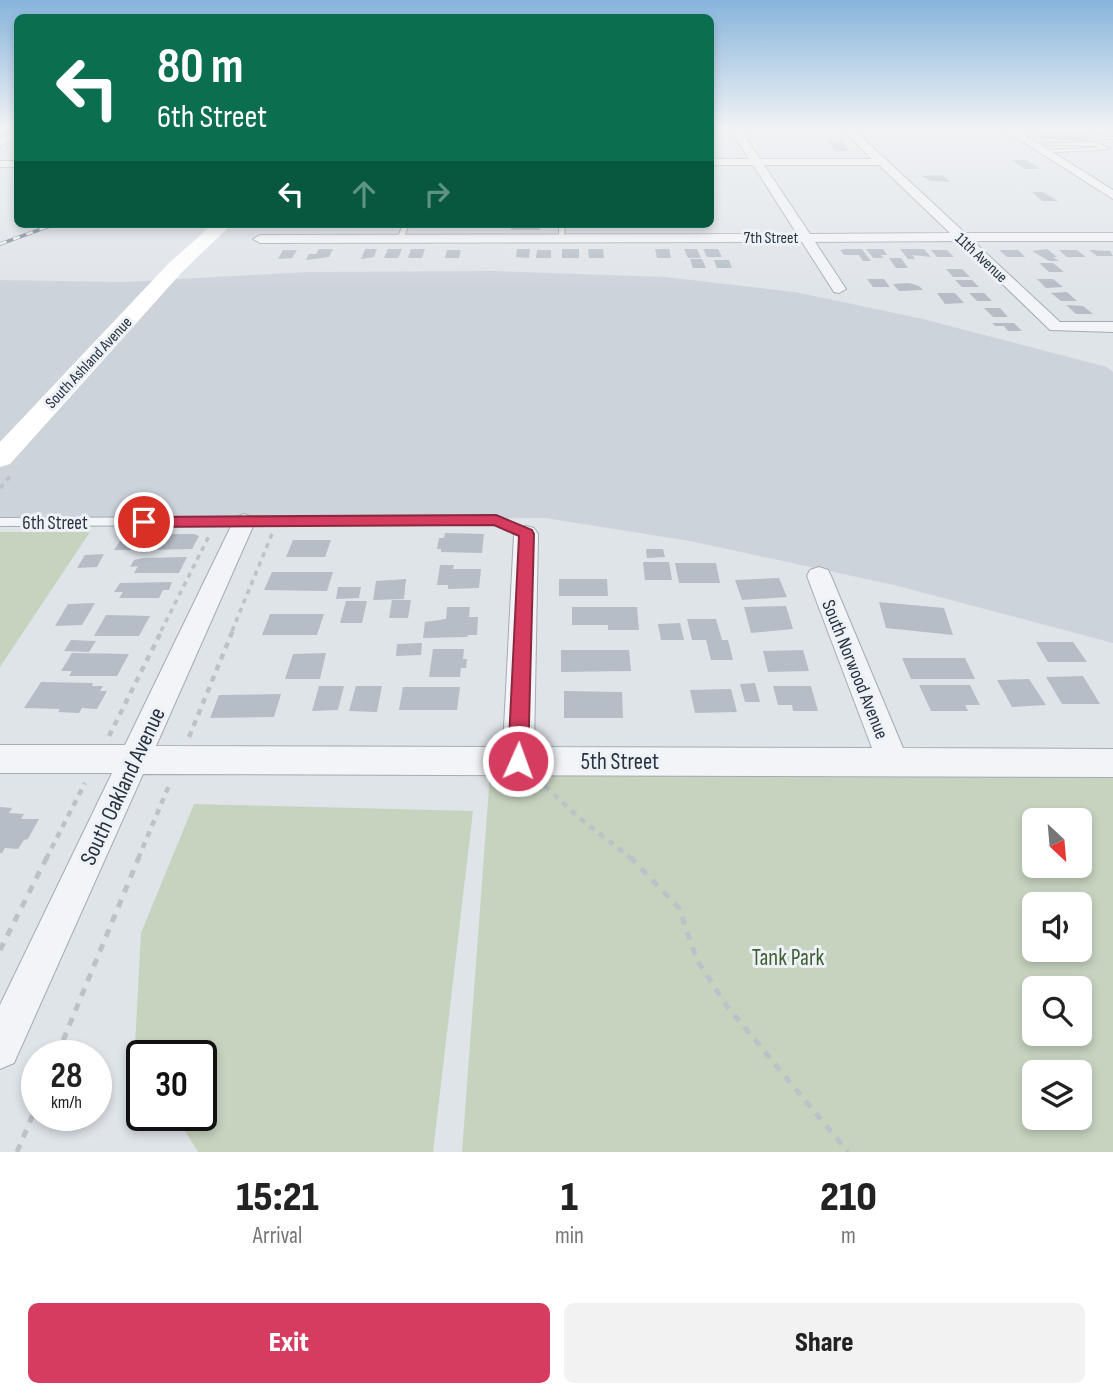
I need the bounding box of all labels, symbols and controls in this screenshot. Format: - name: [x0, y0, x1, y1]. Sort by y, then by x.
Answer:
- text: 80 m: [157, 38, 244, 97]
- icon: left: [42, 42, 133, 133]
- text: 6th Street: [157, 98, 267, 137]
- icon: left: [272, 175, 310, 213]
- icon: ahead: [345, 175, 383, 213]
- icon: right: [418, 175, 456, 213]
- street label: 7th Street: [744, 229, 798, 248]
- street label: 11th Avenue: [951, 229, 1011, 287]
- street label: South Ashland Avenue: [42, 313, 136, 413]
- pin: [114, 492, 174, 552]
- icon: arrive: [125, 503, 163, 541]
- street label: 6th Street: [22, 512, 88, 535]
- street label: South Norwood Avenue: [816, 597, 893, 742]
- street label: South Oakland Avenue: [74, 703, 172, 870]
- position arrow: [481, 724, 555, 798]
- street label: 5th Street: [581, 748, 659, 776]
- north arrow: [1022, 808, 1092, 878]
- map controls: [1022, 808, 1092, 1130]
- button: sound: [1022, 892, 1092, 962]
- park label: Tank Park: [752, 944, 825, 972]
- button: search: [1022, 976, 1092, 1046]
- speed limit sign: 30: [126, 1040, 217, 1131]
- text: 28: [51, 1055, 82, 1098]
- button: layers: [1022, 1060, 1092, 1130]
- text: km/h: [51, 1092, 82, 1113]
- text: 15:21: [236, 1172, 319, 1223]
- text: 1: [561, 1172, 578, 1223]
- text: 210: [820, 1172, 877, 1223]
- text: Arrival: [253, 1222, 302, 1250]
- text: min: [555, 1222, 584, 1250]
- text: m: [841, 1222, 856, 1250]
- button: Exit: [28, 1303, 550, 1383]
- button: Share: [564, 1303, 1085, 1383]

